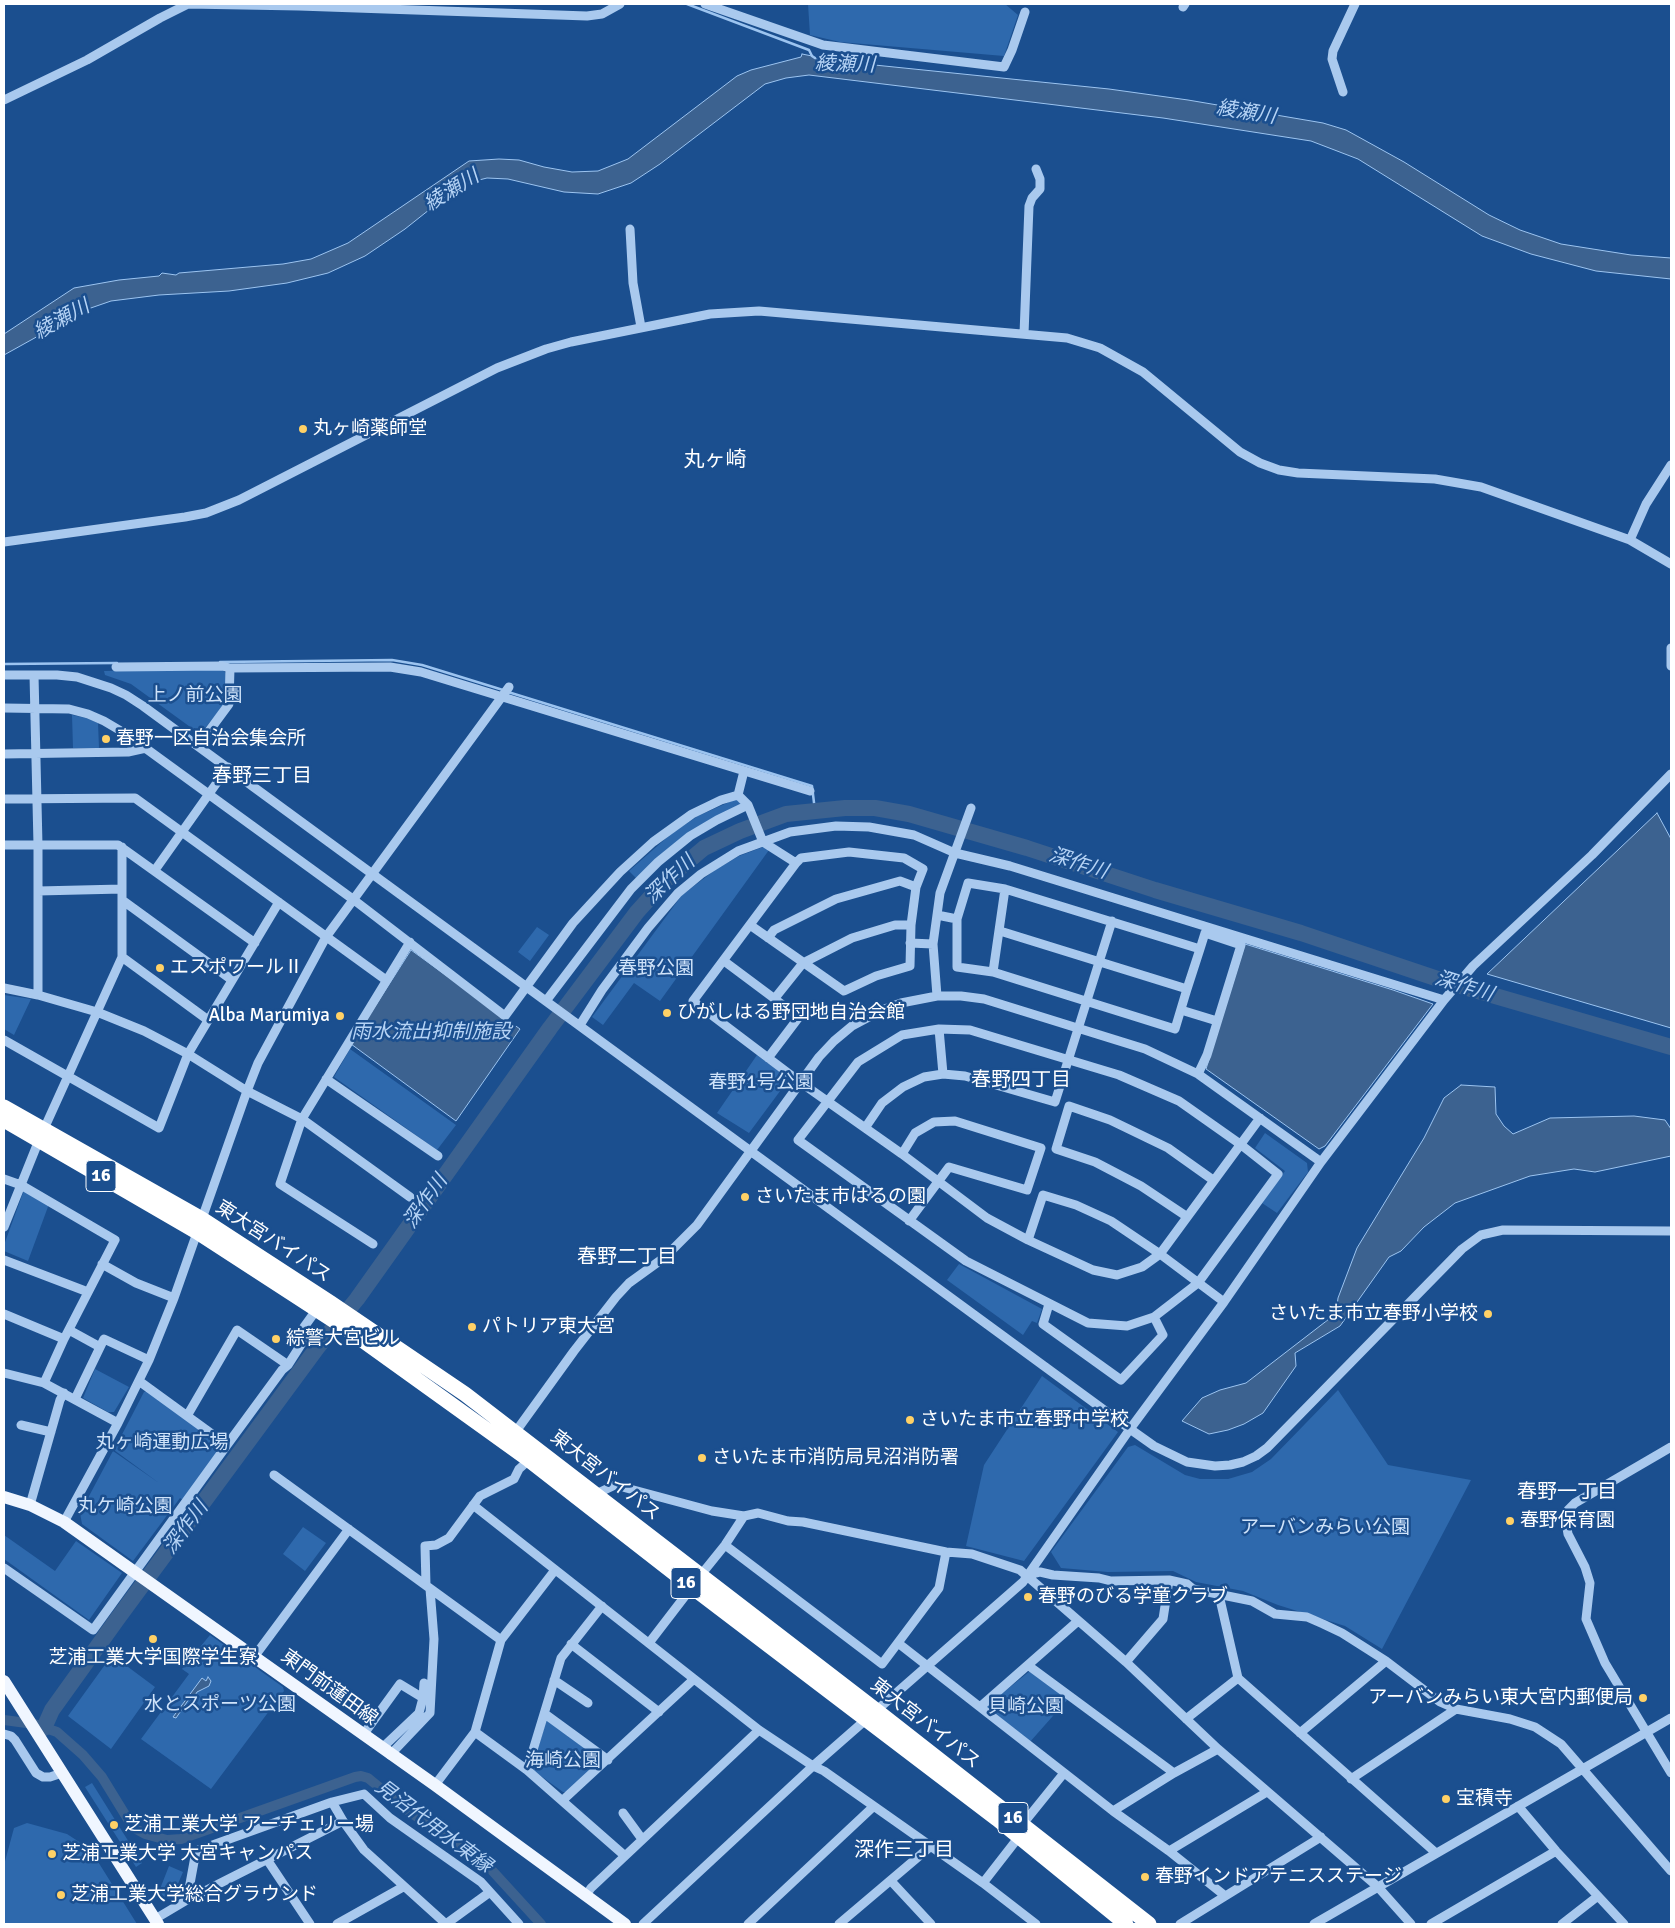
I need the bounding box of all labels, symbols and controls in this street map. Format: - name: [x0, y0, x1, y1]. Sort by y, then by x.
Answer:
- water label: 綾瀬川: [815, 52, 875, 78]
- water label: 綾瀬川: [1214, 96, 1278, 130]
- water label: 綾瀬川: [420, 165, 484, 217]
- water label: 綾瀬川: [30, 295, 94, 345]
- place label: 丸ヶ崎薬師堂: [313, 418, 427, 440]
- marker: 丸ヶ崎薬師堂: [297, 423, 309, 435]
- district label: 丸ヶ崎: [684, 447, 746, 473]
- park label: 上ノ前公園: [148, 685, 242, 707]
- place label: 春野一区自治会集会所: [116, 728, 306, 750]
- marker: 春野一区自治会集会所: [100, 733, 112, 745]
- district label: 春野三丁目: [212, 765, 312, 789]
- water label: 深作川: [1046, 843, 1110, 885]
- water label: 深作川: [640, 851, 700, 909]
- place label: エスポワールⅡ: [170, 957, 303, 979]
- park label: 春野公園: [618, 958, 694, 980]
- marker: エスポワールⅡ: [154, 962, 166, 974]
- water label: 深作川: [1432, 967, 1496, 1007]
- place label: ひがしはる野団地自治会館: [677, 1002, 905, 1024]
- place label: Alba Marumiya: [208, 1005, 330, 1027]
- marker: ひがしはる野団地自治会館: [661, 1007, 673, 1019]
- marker: Alba Marumiya: [334, 1010, 346, 1022]
- water label: 雨水流出抑制施設: [351, 1021, 511, 1045]
- district label: 春野四丁目: [971, 1069, 1071, 1093]
- park label: 春野1号公園: [708, 1072, 814, 1094]
- road number: 16: [86, 1160, 116, 1192]
- water label: 深作川: [399, 1171, 453, 1233]
- place label: さいたま市はるの園: [755, 1186, 926, 1208]
- marker: さいたま市はるの園: [739, 1191, 751, 1203]
- street label: 東大宮バイパス: [211, 1196, 335, 1288]
- district label: 春野二丁目: [577, 1246, 677, 1270]
- place label: さいたま市立春野小学校: [1269, 1303, 1478, 1325]
- marker: さいたま市立春野小学校: [1482, 1308, 1494, 1320]
- place label: パトリア東大宮: [482, 1316, 615, 1338]
- marker: パトリア東大宮: [466, 1321, 478, 1333]
- place label: 綜警大宮ビル: [286, 1328, 400, 1350]
- marker: 綜警大宮ビル: [270, 1333, 282, 1345]
- place label: さいたま市立春野中学校: [920, 1409, 1129, 1431]
- marker: さいたま市立春野中学校: [904, 1414, 916, 1426]
- street label: 東大宮バイパス: [546, 1426, 664, 1526]
- park label: 丸ヶ崎運動広場: [96, 1432, 228, 1454]
- place label: さいたま市消防局見沼消防署: [712, 1447, 959, 1469]
- marker: さいたま市消防局見沼消防署: [696, 1452, 708, 1464]
- district label: 春野一丁目: [1517, 1481, 1617, 1505]
- park label: 丸ケ崎公園: [78, 1496, 172, 1518]
- water label: 深作川: [158, 1497, 214, 1559]
- place label: 春野保育園: [1520, 1510, 1615, 1532]
- marker: 春野保育園: [1504, 1515, 1516, 1527]
- park label: アーバンみらい公園: [1240, 1517, 1410, 1539]
- road number: 16: [671, 1568, 701, 1599]
- place label: 春野のびる学童クラブ: [1038, 1586, 1228, 1608]
- marker: 春野のびる学童クラブ: [1022, 1591, 1034, 1603]
- marker: 芝浦工業大学国際学生寮: [147, 1633, 159, 1645]
- street label: 東門前蓮田線: [276, 1645, 382, 1731]
- place label: 芝浦工業大学国際学生寮: [49, 1647, 257, 1669]
- street label: 東大宮バイパス: [866, 1674, 984, 1774]
- place label: アーバンみらい東大宮内郵便局: [1368, 1687, 1633, 1709]
- marker: アーバンみらい東大宮内郵便局: [1637, 1692, 1649, 1704]
- park label: 水とスポーツ公園: [144, 1694, 296, 1716]
- park label: 貝崎公園: [988, 1696, 1064, 1718]
- park label: 海崎公園: [525, 1750, 601, 1772]
- water label: 見沼代用水東縁: [370, 1775, 496, 1879]
- place label: 宝積寺: [1456, 1788, 1513, 1810]
- marker: 宝積寺: [1440, 1793, 1452, 1805]
- road number: 16: [998, 1802, 1028, 1834]
- place label: 芝浦工業大学 アーチェリー場: [124, 1814, 374, 1836]
- marker: 芝浦工業大学 アーチェリー場: [108, 1819, 120, 1831]
- district label: 深作三丁目: [854, 1839, 954, 1863]
- place label: 芝浦工業大学 大宮キャンパス: [62, 1843, 313, 1865]
- marker: 芝浦工業大学 大宮キャンパス: [46, 1848, 58, 1860]
- place label: 春野インドアテニスステージ: [1155, 1866, 1402, 1888]
- marker: 春野インドアテニスステージ: [1139, 1871, 1151, 1883]
- place label: 芝浦工業大学総合グラウンド: [71, 1884, 318, 1906]
- marker: 芝浦工業大学総合グラウンド: [55, 1889, 67, 1901]

